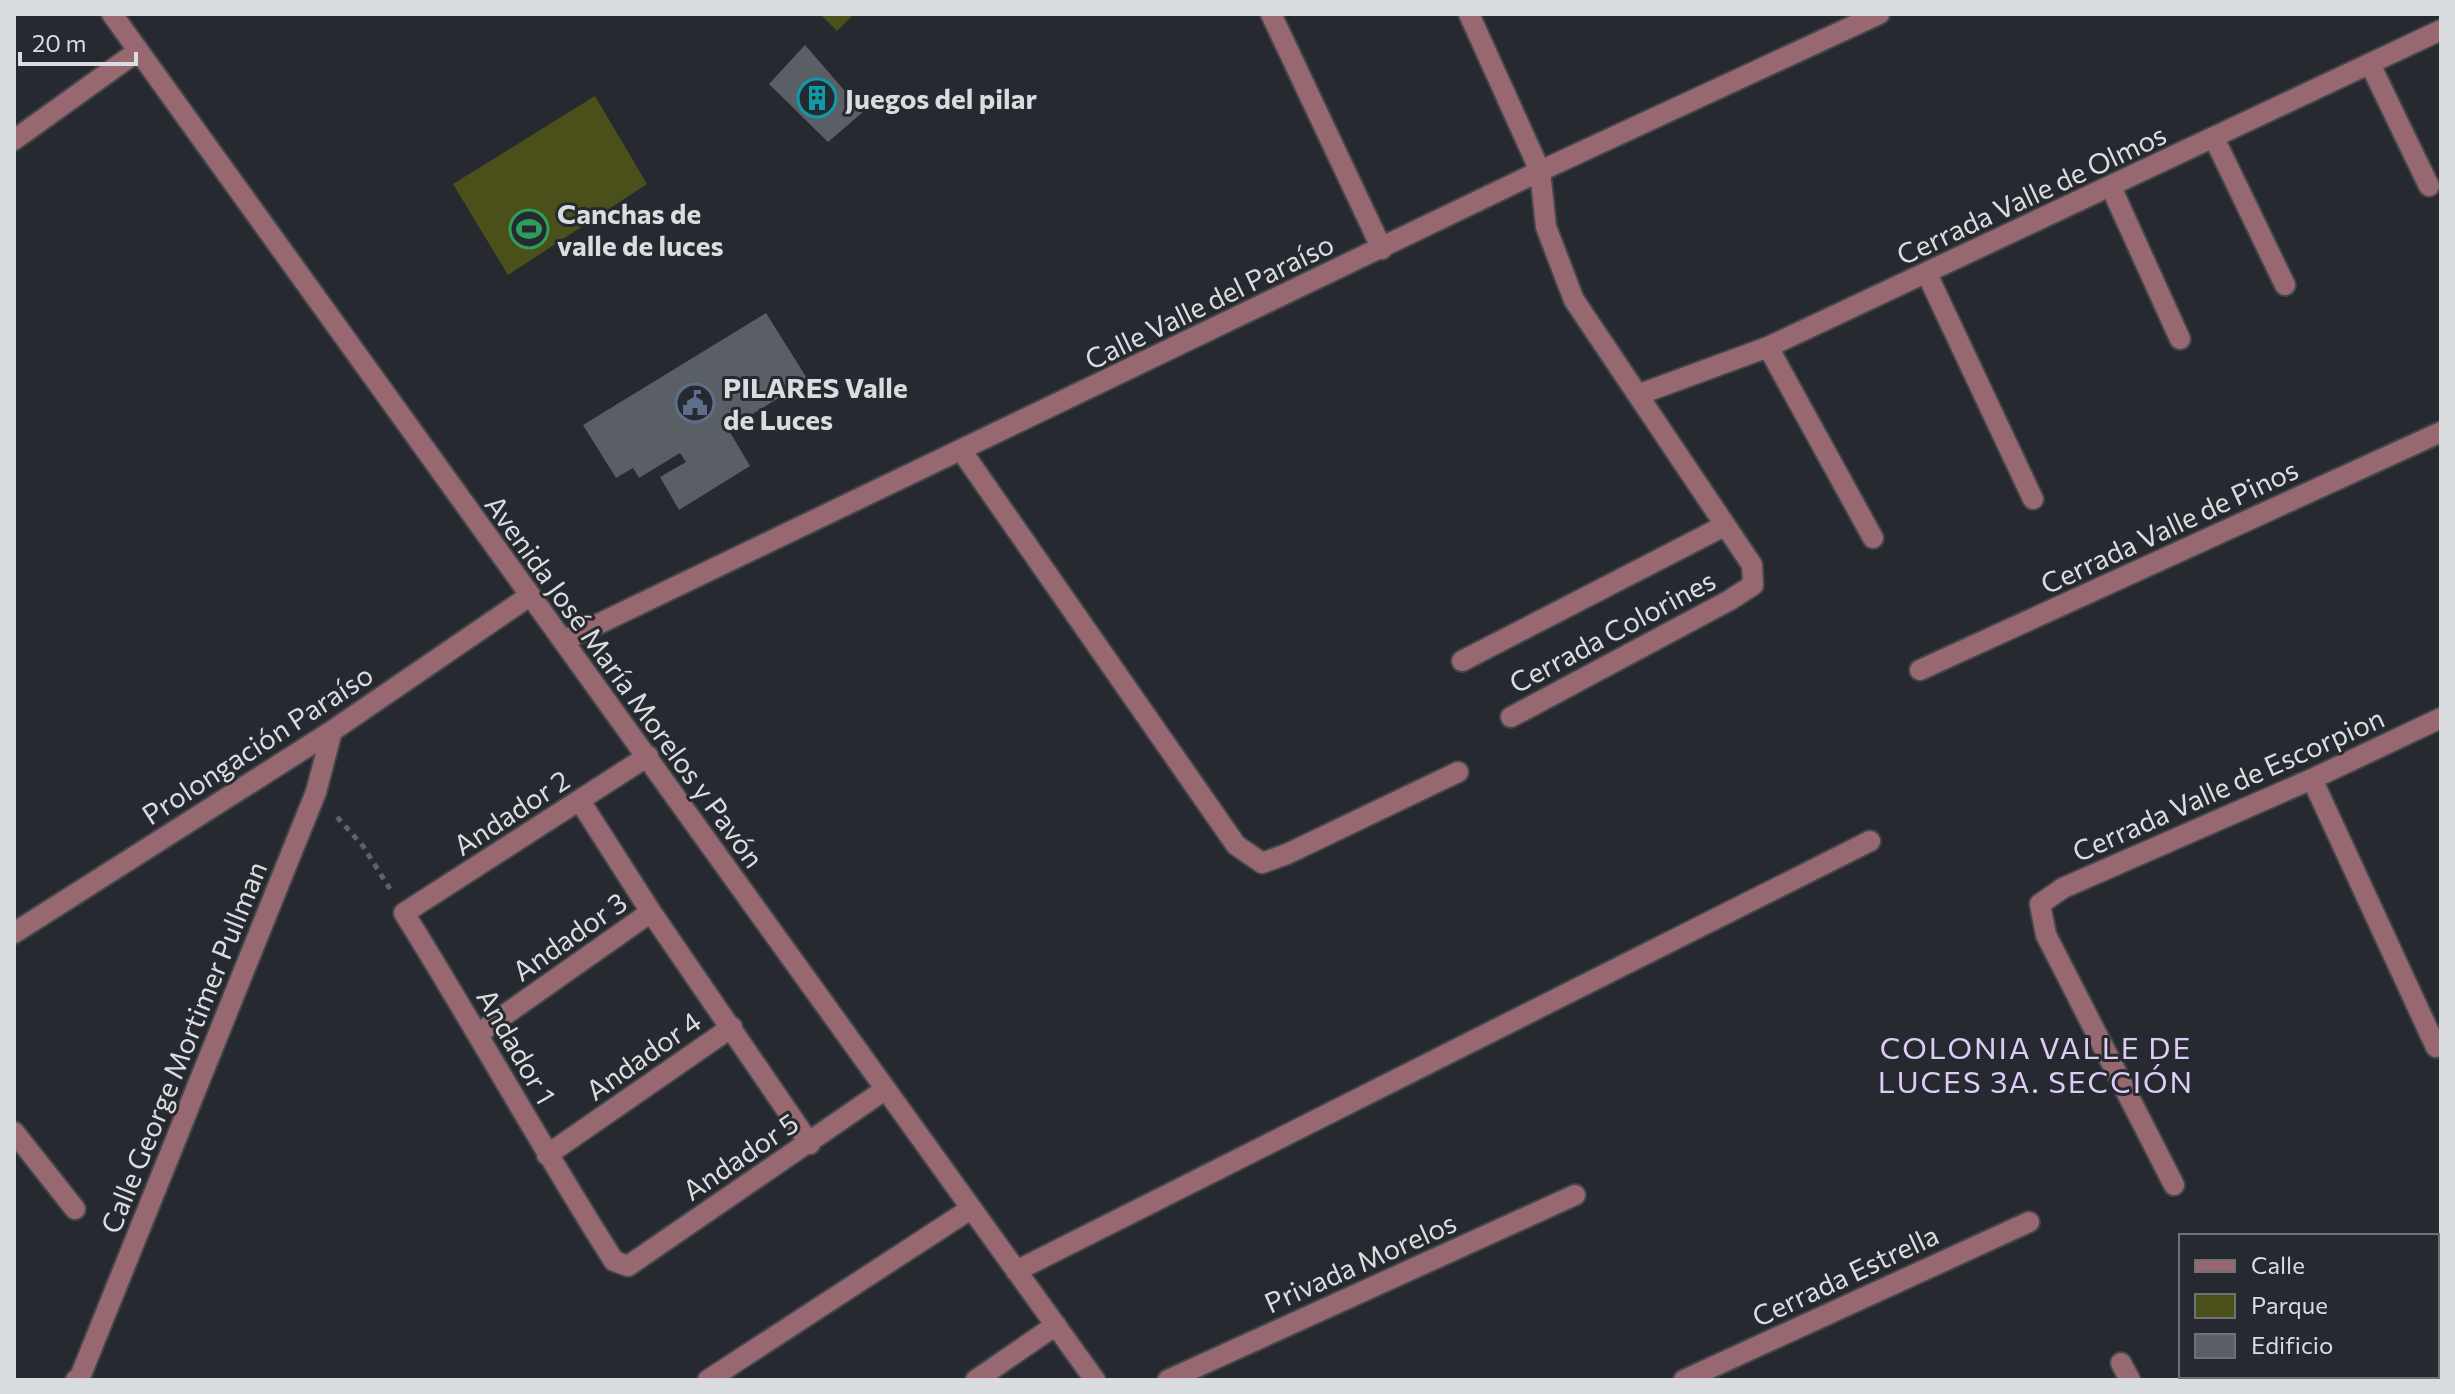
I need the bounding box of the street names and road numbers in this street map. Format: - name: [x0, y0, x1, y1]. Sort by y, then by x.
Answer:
- street label: Cerrada Valle de Olmos: [1891, 117, 2171, 271]
- street label: Calle Valle del Paraíso: [1079, 226, 1339, 376]
- street label: Cerrada Valle de Pinos: [2035, 451, 2303, 601]
- street label: Avenida José María Morelos y Pavón: [478, 488, 772, 874]
- street label: Cerrada Colorines: [1503, 562, 1721, 700]
- street label: Prolongación Paraíso: [135, 657, 379, 831]
- street label: Cerrada Valle de Escorpion: [2067, 700, 2389, 868]
- street label: Andador 2: [447, 762, 575, 862]
- street label: Calle George Mortimer Pullman: [93, 856, 273, 1238]
- street label: Andador 3: [505, 884, 633, 988]
- street label: Andador 1: [470, 982, 564, 1110]
- street label: Andador 4: [579, 1003, 707, 1107]
- street label: Andador 5: [676, 1105, 804, 1207]
- street label: Privada Morelos: [1259, 1205, 1461, 1319]
- street label: Cerrada Estrella: [1746, 1217, 1944, 1333]

